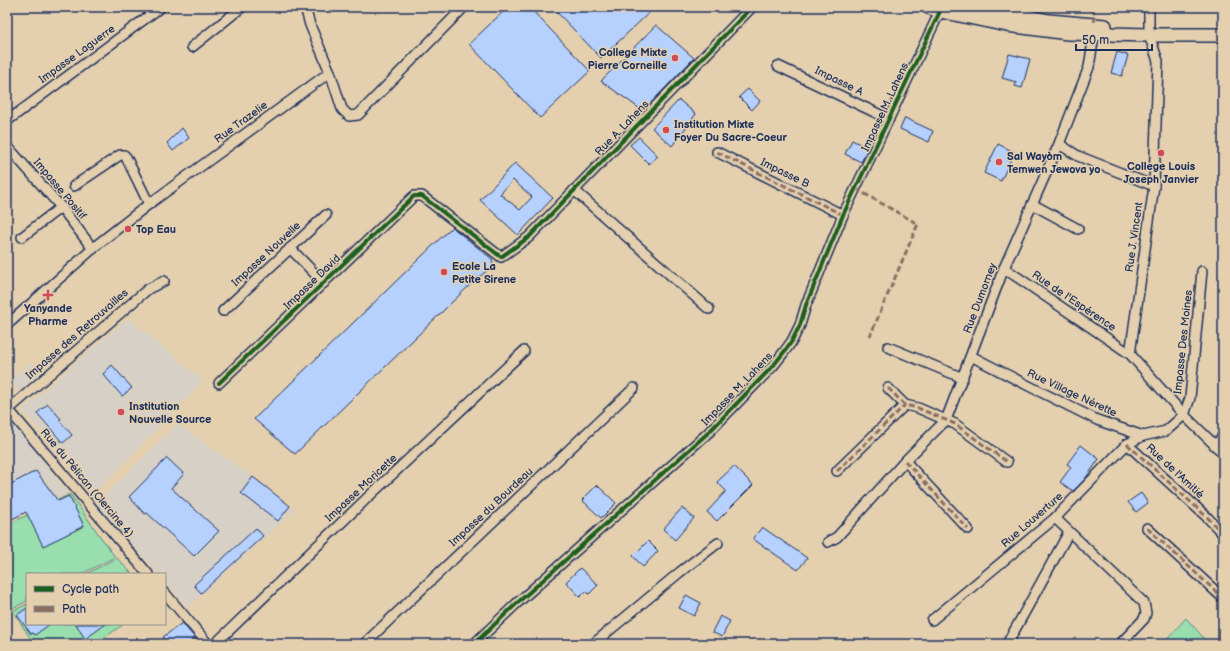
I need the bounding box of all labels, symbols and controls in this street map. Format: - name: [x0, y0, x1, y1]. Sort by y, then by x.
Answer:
- street label: Impasse Laguerre: [36, 22, 118, 86]
- scale bar: [1076, 26, 1152, 52]
- text: 50 m: [1082, 33, 1109, 48]
- place label: College Mixte Pierre Corneille: [588, 46, 667, 72]
- marker: College Mixte Pierre Corneille: [670, 53, 680, 63]
- street label: Impasse M. Lahens: [859, 60, 912, 154]
- street label: Impasse A: [813, 64, 866, 98]
- street label: Rue A. Lahens: [592, 97, 652, 158]
- street label: Rue Trazelie: [212, 98, 270, 146]
- place label: Institution Mixte Foyer Du Sacre-Coeur: [674, 118, 787, 144]
- marker: Institution Mixte Foyer Du Sacre-Coeur: [661, 125, 671, 135]
- marker: College Louis Joseph Janvier: [1156, 148, 1166, 158]
- place label: Sal Wayòm Temwen Jewova yo: [1007, 150, 1101, 176]
- street label: Impasse Positif: [31, 156, 90, 223]
- street label: Impasse B: [758, 156, 812, 191]
- marker: Sal Wayòm Temwen Jewova yo: [994, 157, 1004, 167]
- place label: College Louis Joseph Janvier: [1123, 160, 1199, 186]
- street label: Rue J. Vincent: [1123, 201, 1145, 273]
- street label: Impasse Nouvelle: [229, 219, 303, 289]
- place label: Top Eau: [136, 223, 176, 236]
- marker: Top Eau: [123, 224, 133, 234]
- street label: Impasse David: [281, 252, 343, 312]
- place label: Ecole La Petite Sirene: [452, 260, 516, 286]
- street label: Rue Dumorney: [961, 261, 999, 335]
- marker: Ecole La Petite Sirene: [439, 267, 449, 277]
- street label: Rue de l'Espérence: [1029, 268, 1119, 334]
- street label: Impasse des Retrouvailles: [23, 286, 131, 382]
- street label: Impasse Des Moines: [1171, 289, 1195, 395]
- marker: Yanyande Pharme: [43, 290, 53, 300]
- place label: Yanyande Pharme: [24, 302, 72, 328]
- street label: Impasse M. Lahens: [699, 349, 776, 428]
- street label: Rue Village Nérette: [1025, 367, 1119, 420]
- place label: Institution Nouvelle Source: [129, 400, 211, 426]
- marker: Institution Nouvelle Source: [116, 407, 126, 417]
- street label: Rue du Pélican (Clercine 4): [38, 426, 136, 540]
- street label: Rue de l'Amitié: [1143, 441, 1207, 501]
- street label: Impasse Moricette: [323, 451, 400, 525]
- street label: Impasse du Bourdeau: [446, 465, 536, 549]
- street label: Rue Louverture: [999, 489, 1066, 550]
- legend: [26, 573, 166, 625]
- text: Cycle path: [62, 582, 119, 597]
- text: Path: [62, 602, 87, 617]

